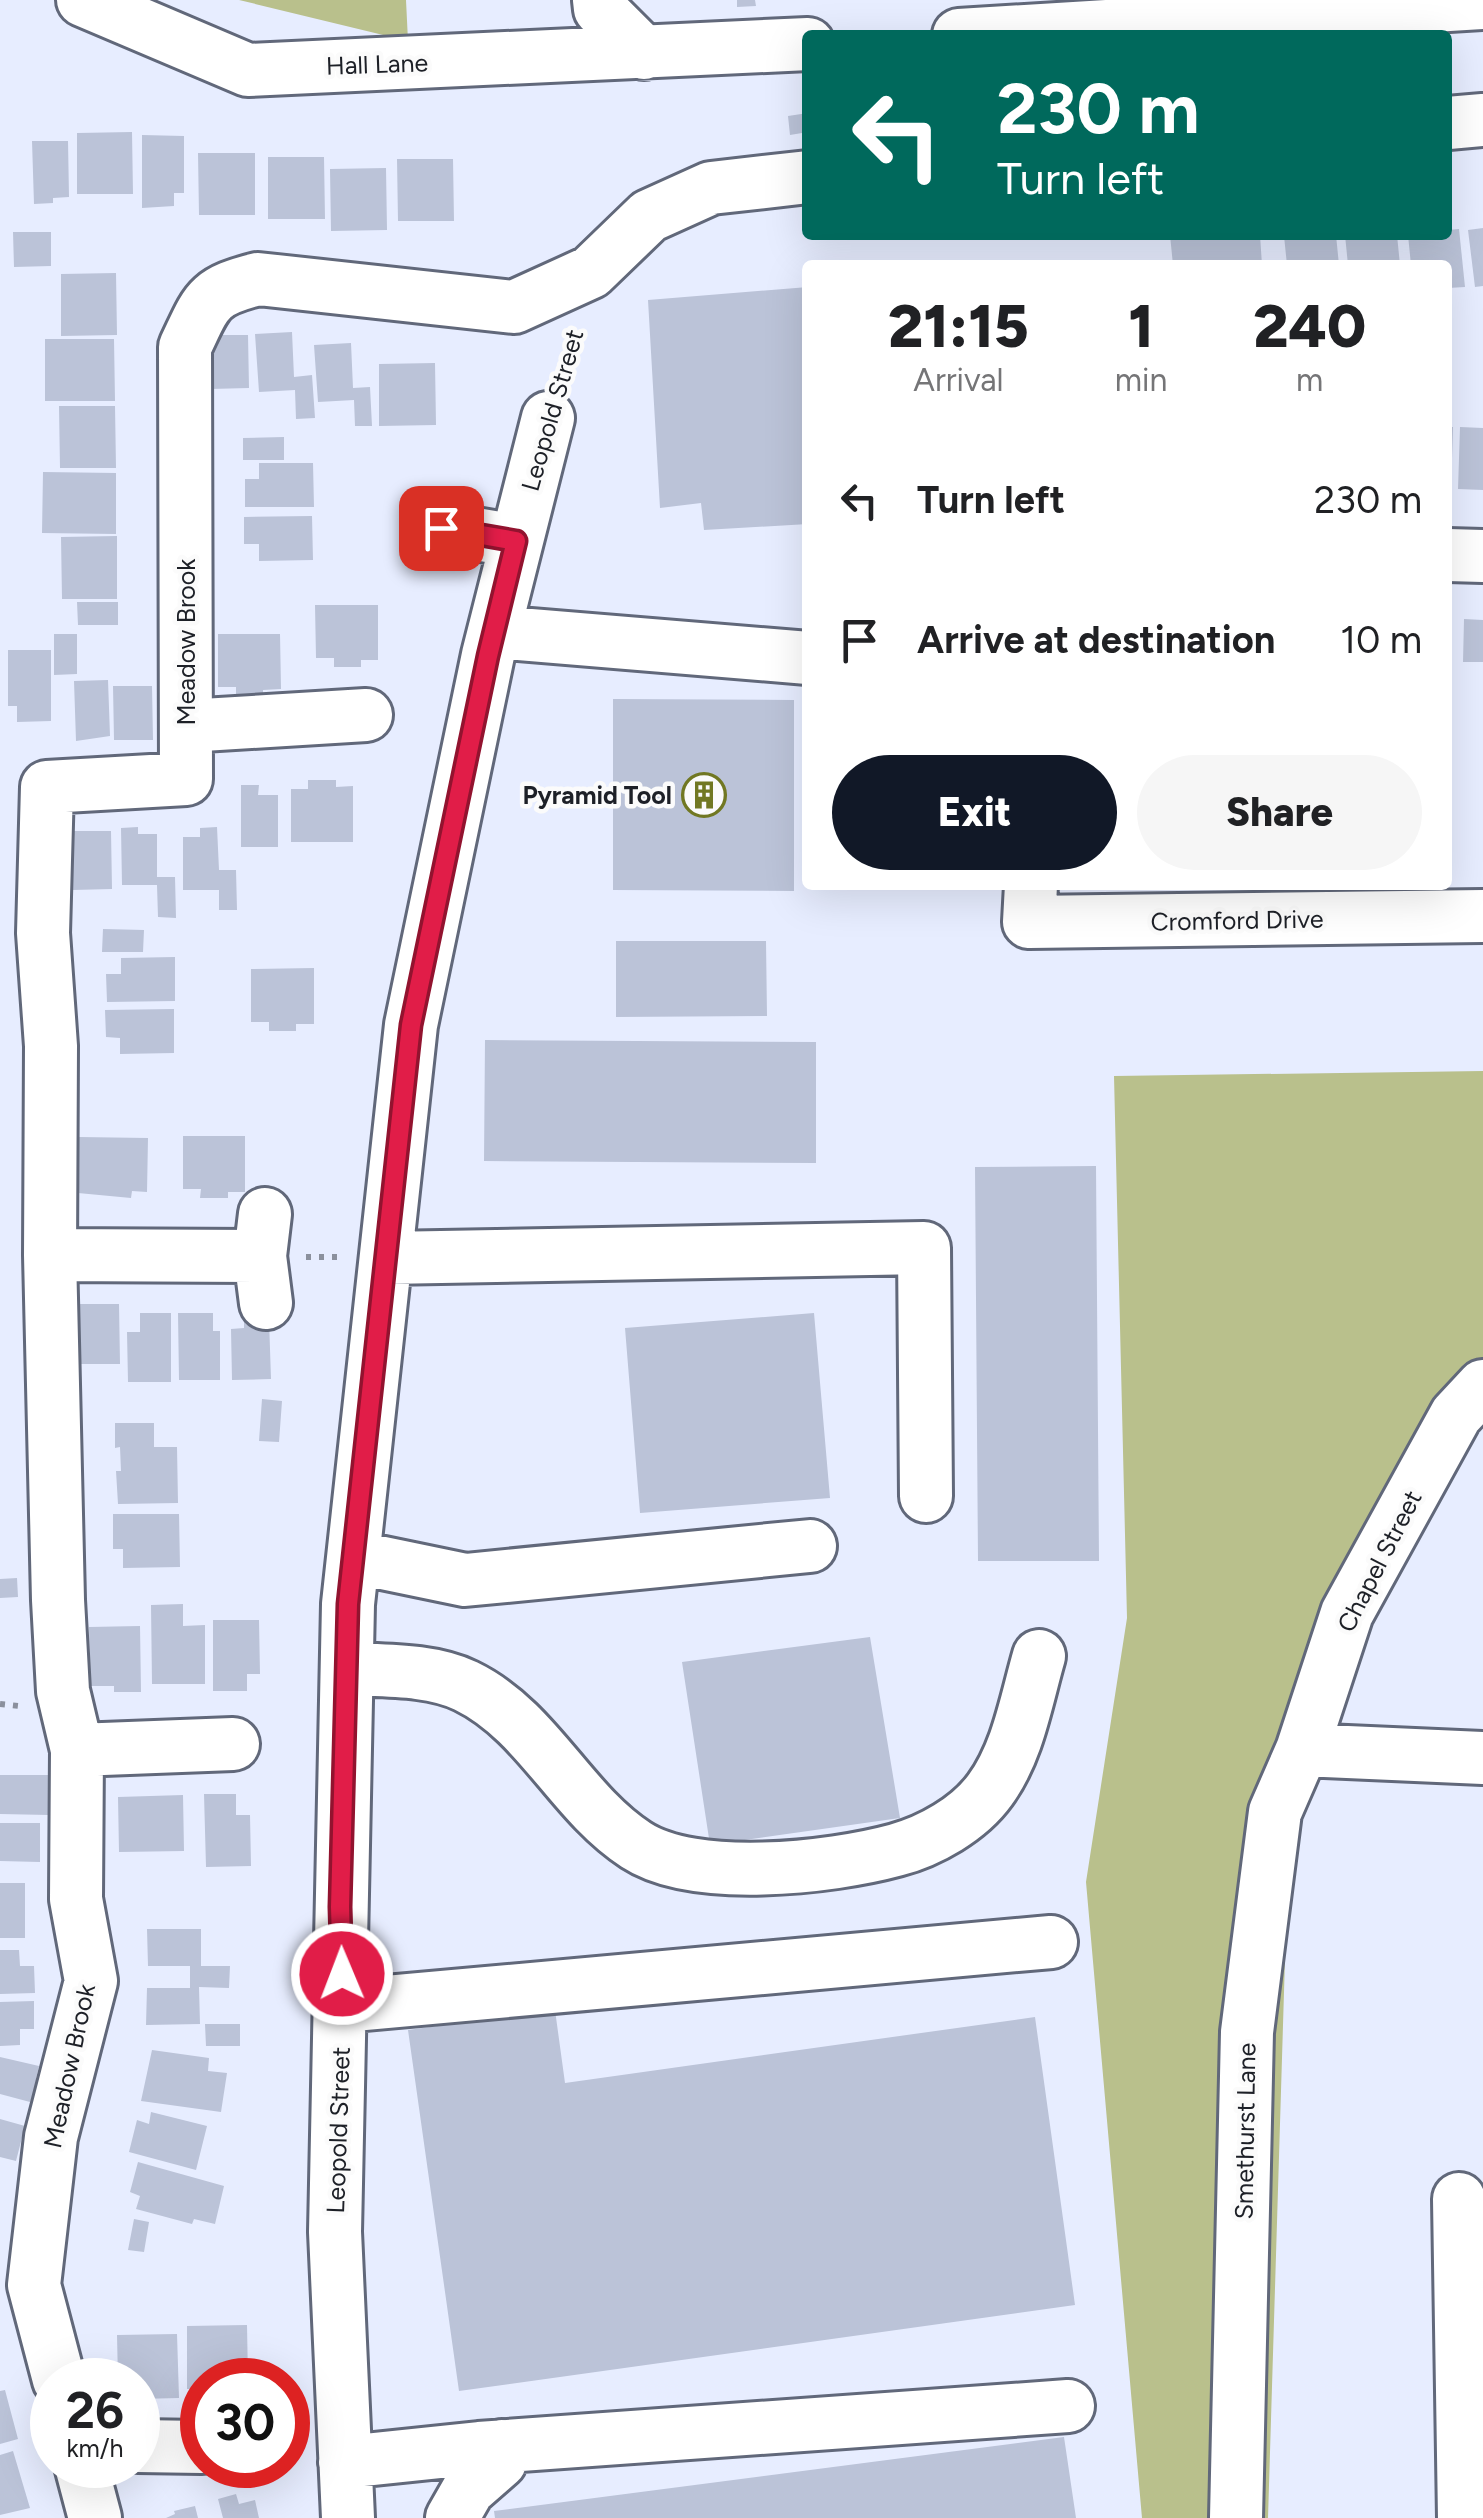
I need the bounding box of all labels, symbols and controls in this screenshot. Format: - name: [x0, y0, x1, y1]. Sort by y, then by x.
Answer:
- street label: Hall Lane: [325, 47, 429, 81]
- text: 230 m: [997, 66, 1200, 151]
- icon: left: [832, 70, 962, 200]
- text: Turn left: [997, 151, 1164, 205]
- text: 21:15: [888, 290, 1029, 362]
- text: 1: [1128, 290, 1154, 362]
- text: 240: [1253, 290, 1366, 362]
- street label: Leopold Street: [515, 326, 589, 494]
- text: Arrival: [913, 361, 1004, 399]
- text: min: [1115, 361, 1167, 399]
- text: m: [1296, 361, 1323, 399]
- icon: left: [832, 473, 887, 528]
- text: Turn left: [917, 477, 1065, 523]
- text: 230 m: [1314, 477, 1422, 523]
- pin: [399, 486, 484, 571]
- icon: arrive: [414, 501, 469, 556]
- street label: Meadow Brook: [171, 558, 201, 726]
- icon: arrive: [832, 613, 887, 668]
- text: Arrive at destination: [917, 617, 1275, 663]
- text: 10 m: [1340, 617, 1422, 663]
- button: Exit: [832, 755, 1117, 870]
- button: Share: [1137, 755, 1422, 870]
- building icon: Pyramid Tool: [681, 772, 727, 818]
- place label: Pyramid Tool: [522, 780, 672, 810]
- street label: Cromford Drive: [1150, 903, 1324, 937]
- street label: Chapel Street: [1330, 1485, 1428, 1637]
- position arrow: [290, 1922, 394, 2026]
- street label: Meadow Brook: [37, 1980, 101, 2151]
- street label: Smethurst Lane: [1228, 2042, 1262, 2220]
- street label: Leopold Street: [320, 2046, 356, 2214]
- speed limit sign: 30: [180, 2358, 310, 2488]
- text: 26: [66, 2380, 124, 2441]
- text: km/h: [66, 2433, 124, 2463]

